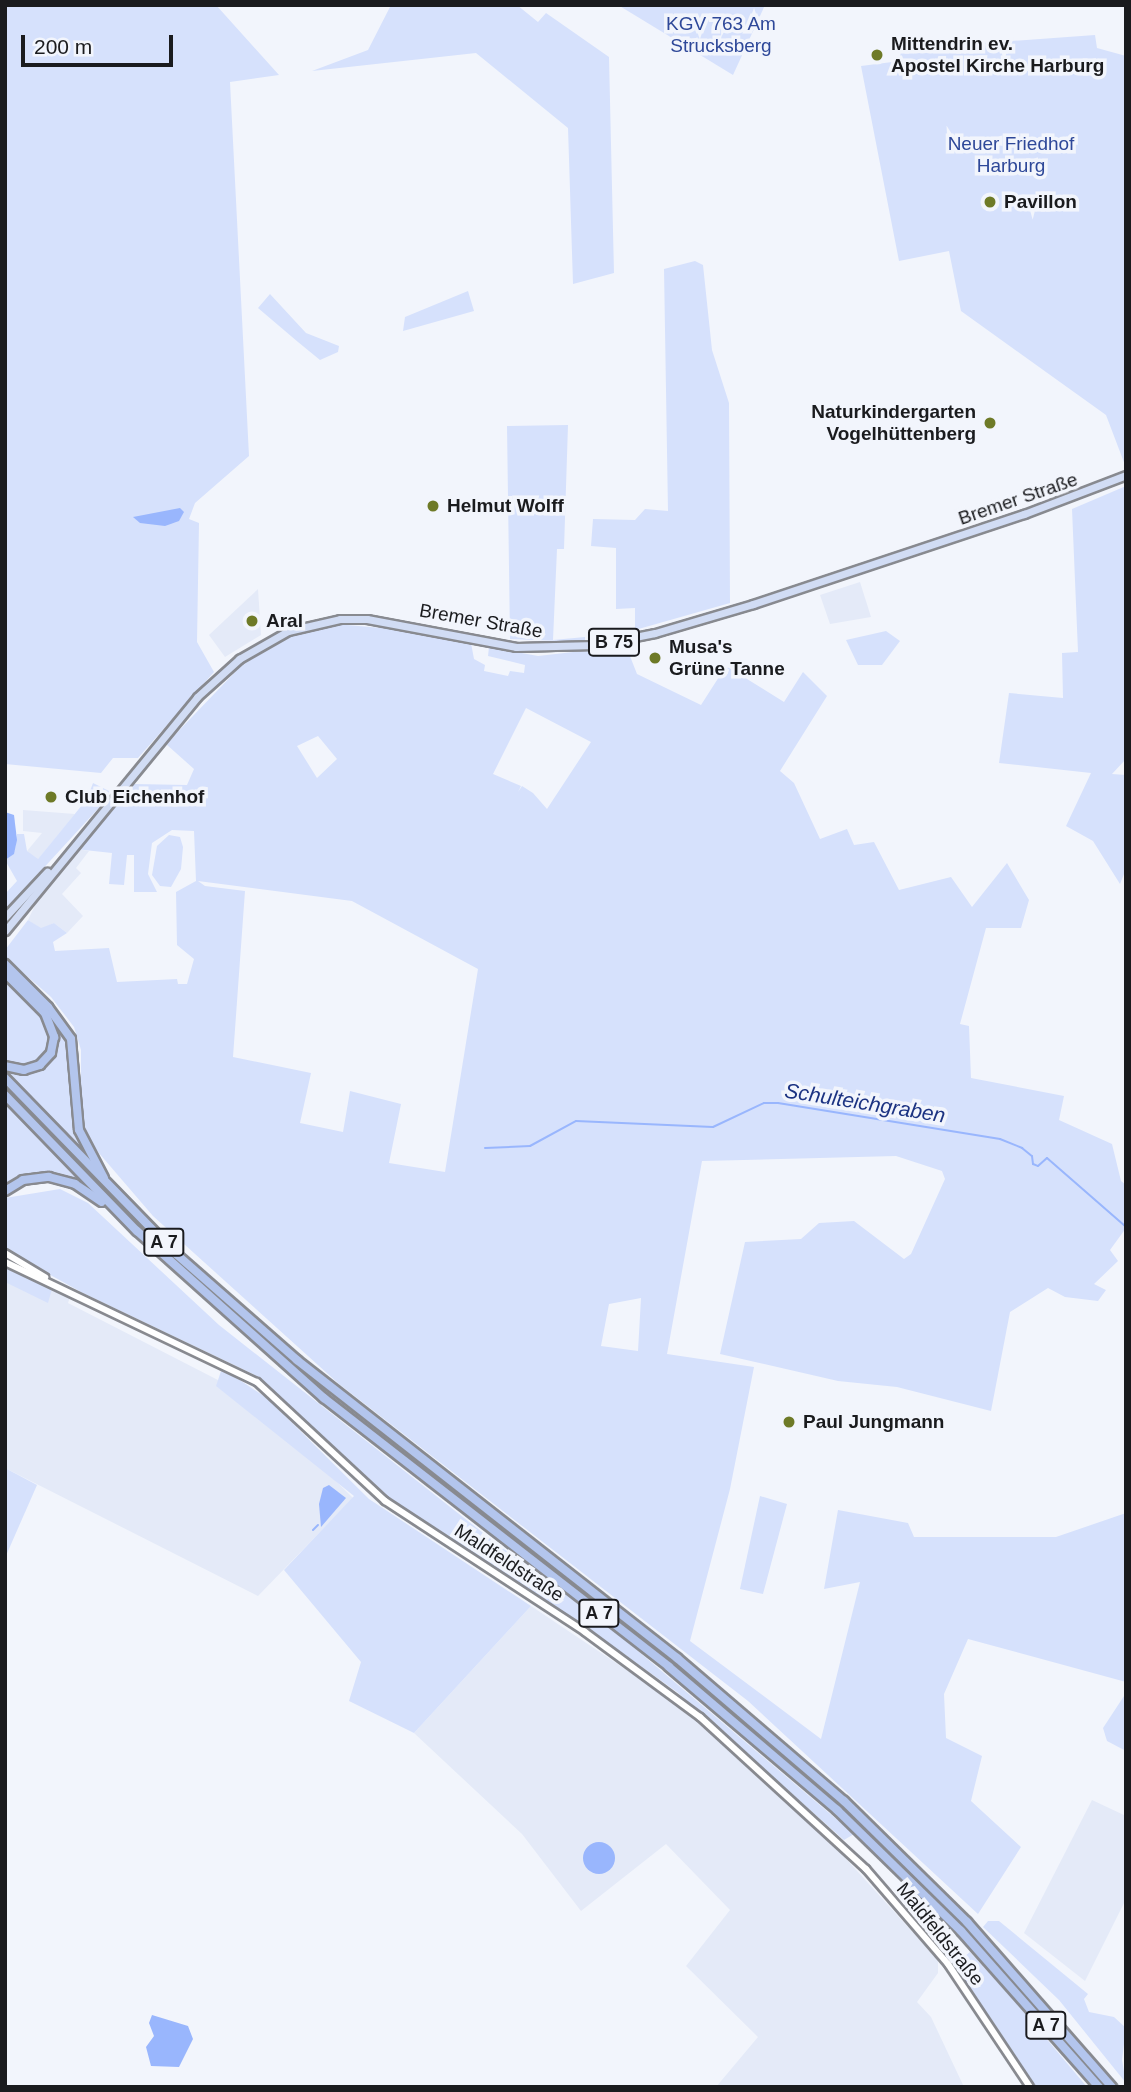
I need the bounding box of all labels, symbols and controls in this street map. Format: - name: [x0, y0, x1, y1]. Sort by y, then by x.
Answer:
- park label: KGV 763 Am Strucksberg: [666, 13, 776, 57]
- scale bar: [24, 21, 177, 65]
- place label: Mittendrin ev. Apostel Kirche Harburg: [891, 33, 1104, 77]
- text: 200 m: [34, 35, 92, 58]
- marker: Mittendrin ev. Apostel Kirche Harburg: [869, 47, 885, 63]
- park label: Neuer Friedhof Harburg: [948, 133, 1074, 177]
- place label: Pavillon: [1004, 191, 1077, 213]
- marker: Pavillon: [982, 194, 998, 210]
- place label: Naturkindergarten Vogelhüttenberg: [811, 401, 976, 445]
- marker: Naturkindergarten Vogelhüttenberg: [982, 415, 998, 431]
- street label: Bremer Straße: [955, 468, 1081, 530]
- place label: Helmut Wolff: [447, 495, 564, 517]
- marker: Helmut Wolff: [425, 498, 441, 514]
- street label: Bremer Straße: [418, 599, 544, 643]
- place label: Aral: [266, 610, 303, 632]
- marker: Aral: [244, 613, 260, 629]
- road number: B 75: [588, 628, 640, 656]
- place label: Musa's Grüne Tanne: [669, 636, 785, 680]
- marker: Musa's Grüne Tanne: [647, 650, 663, 666]
- place label: Club Eichenhof: [65, 786, 204, 808]
- marker: Club Eichenhof: [43, 789, 59, 805]
- water label: Schulteichgraben: [783, 1078, 947, 1128]
- road number: A 7: [141, 1227, 187, 1256]
- place label: Paul Jungmann: [803, 1411, 944, 1433]
- marker: Paul Jungmann: [781, 1414, 797, 1430]
- street label: Maldfeldstraße: [450, 1519, 568, 1607]
- road number: A 7: [576, 1598, 622, 1628]
- street label: Maldfeldstraße: [892, 1878, 988, 1990]
- road number: A 7: [1023, 2010, 1069, 2039]

